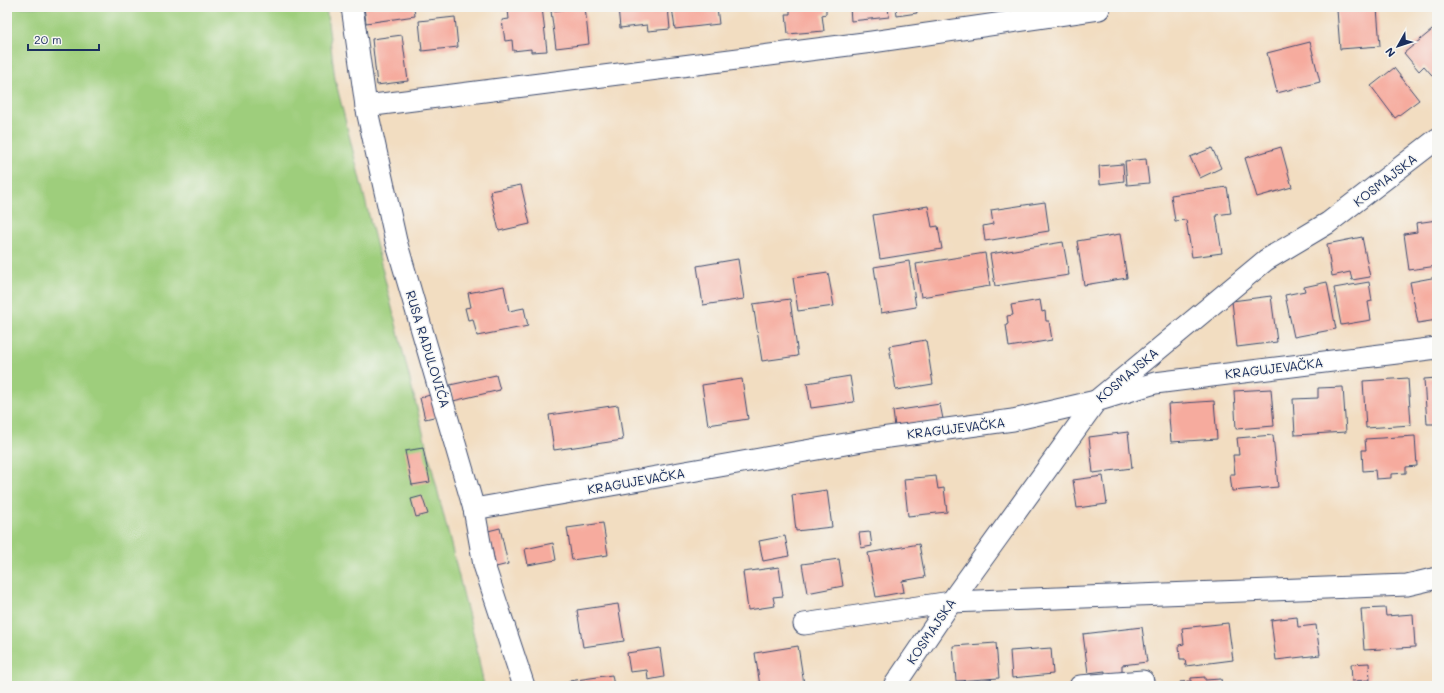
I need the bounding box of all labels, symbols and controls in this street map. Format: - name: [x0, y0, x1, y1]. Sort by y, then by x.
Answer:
- scale bar: [28, 26, 99, 52]
- north arrow: [1378, 26, 1418, 66]
- text: 20 m: [34, 31, 62, 47]
- text: N: [1381, 45, 1398, 61]
- street label: KOSMAJSKA: [1349, 149, 1420, 210]
- street label: RUSA RADULOVIĆA: [403, 288, 454, 410]
- street label: KOSMAJSKA: [1092, 344, 1161, 406]
- street label: KRAGUJEVAČKA: [1224, 353, 1324, 382]
- street label: KRAGUJEVAČKA: [906, 413, 1006, 442]
- street label: KRAGUJEVAČKA: [586, 464, 686, 497]
- street label: KOSMAJSKA: [902, 594, 959, 667]

